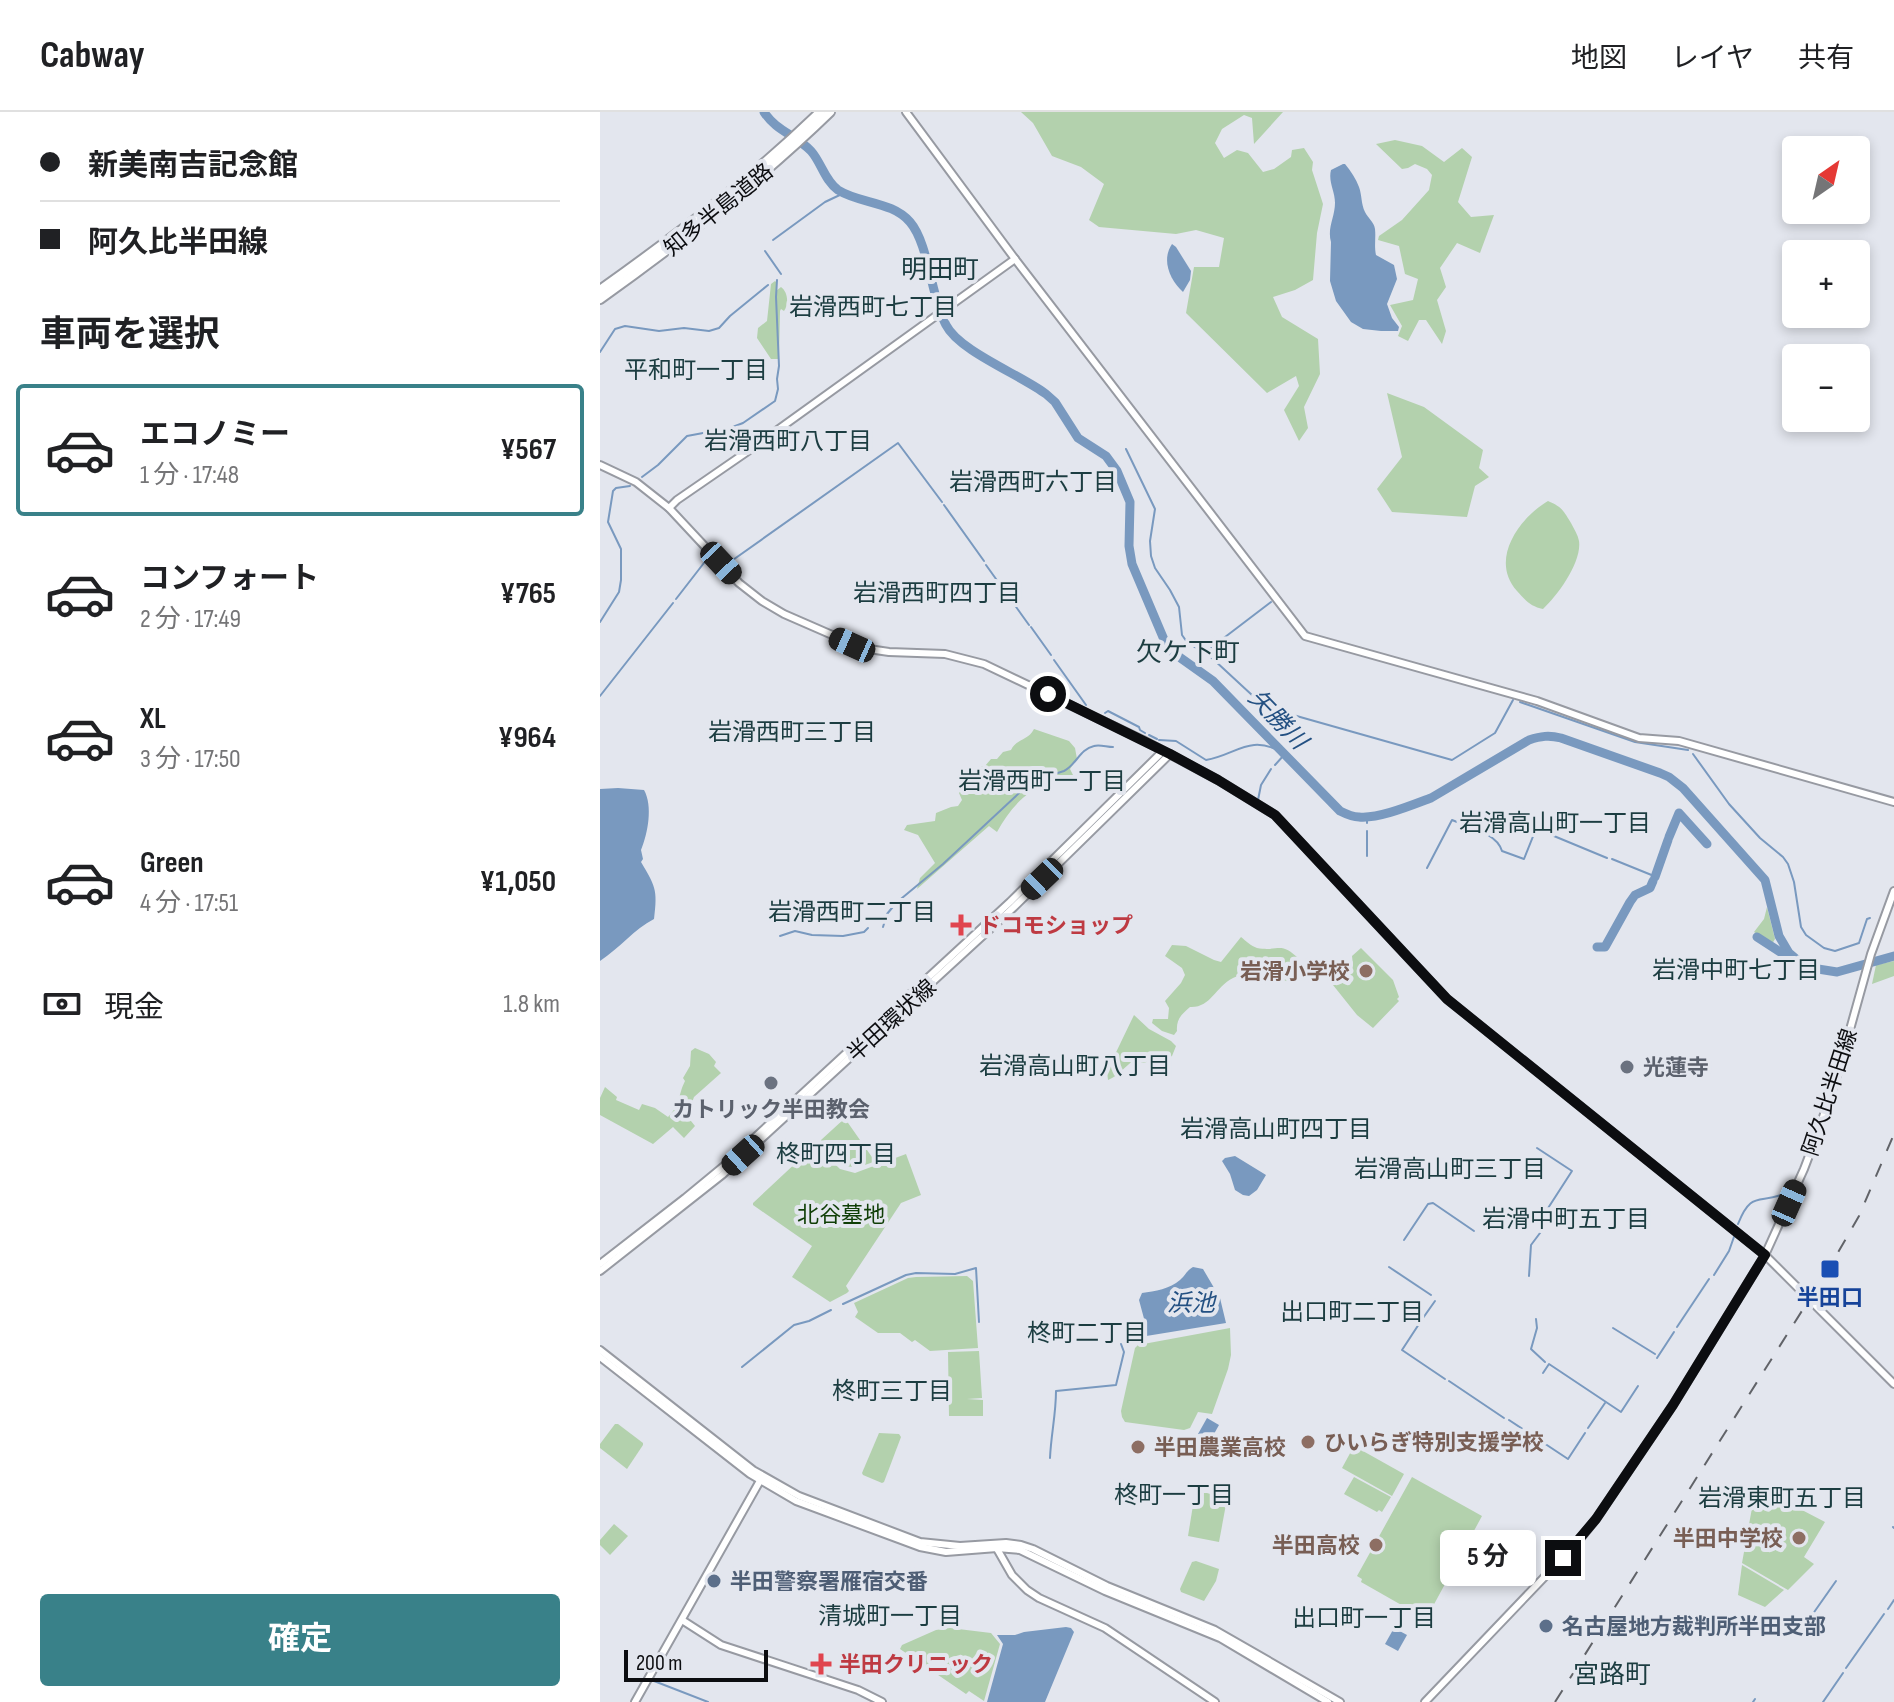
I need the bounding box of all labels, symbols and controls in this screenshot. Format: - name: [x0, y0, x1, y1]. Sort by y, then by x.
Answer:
- text: Cabway: [40, 33, 145, 78]
- text: 地図: [1571, 42, 1627, 75]
- text: レイヤ: [1671, 42, 1754, 75]
- text: 共有: [1798, 42, 1854, 75]
- north arrow: [1782, 136, 1870, 224]
- map controls: [1782, 136, 1870, 432]
- text: 新美南吉記念館: [88, 148, 298, 184]
- street label: 知多半島道路: [659, 158, 779, 262]
- text: 阿久比半田線: [88, 225, 268, 261]
- button: +: [1782, 240, 1870, 328]
- district label: 明田町: [901, 255, 979, 286]
- district label: 岩滑西町七丁目: [789, 293, 957, 322]
- text: 車両を選択: [40, 314, 220, 357]
- button: −: [1782, 344, 1870, 432]
- district label: 平和町一丁目: [624, 356, 768, 385]
- icon: car: [44, 414, 116, 486]
- text: エコノミー: [140, 417, 290, 453]
- district label: 岩滑西町八丁目: [704, 427, 872, 456]
- text: ¥567: [500, 432, 556, 468]
- text: 1 分 · 17:48: [140, 460, 239, 491]
- district label: 岩滑西町六丁目: [949, 468, 1117, 497]
- car: [696, 537, 746, 589]
- icon: car: [44, 558, 116, 630]
- text: コンフォート: [140, 561, 319, 597]
- text: ¥765: [500, 576, 556, 612]
- district label: 岩滑西町四丁目: [853, 579, 1021, 608]
- text: 2 分 · 17:49: [140, 604, 241, 635]
- car: [825, 624, 879, 666]
- district label: 欠ケ下町: [1136, 638, 1240, 669]
- route start: [1030, 676, 1066, 712]
- water label: 矢勝川: [1242, 683, 1315, 757]
- text: XL: [140, 701, 166, 737]
- icon: car: [44, 702, 116, 774]
- district label: 岩滑西町三丁目: [708, 718, 876, 747]
- text: ¥964: [498, 720, 556, 756]
- text: 3 分 · 17:50: [140, 744, 241, 775]
- district label: 岩滑西町一丁目: [958, 767, 1126, 796]
- district label: 岩滑高山町一丁目: [1459, 809, 1651, 838]
- text: Green: [140, 845, 204, 881]
- icon: car: [44, 846, 116, 918]
- car: [1016, 854, 1068, 904]
- text: ¥1,050: [480, 864, 556, 900]
- text: 4 分 · 17:51: [140, 888, 238, 919]
- district label: 岩滑西町二丁目: [768, 898, 936, 927]
- place label: ドコモショップ: [979, 913, 1133, 940]
- marker: ドコモショップ: [950, 914, 972, 936]
- district label: 岩滑中町七丁目: [1652, 956, 1820, 985]
- place label: 岩滑小学校: [1240, 959, 1350, 986]
- marker: 岩滑小学校: [1357, 962, 1375, 980]
- street label: 半田環状線: [842, 974, 942, 1068]
- icon: cash: [40, 982, 84, 1026]
- text: 1.8 km: [503, 989, 560, 1020]
- text: 現金: [104, 990, 164, 1026]
- street label: 阿久比半田線: [1797, 1026, 1864, 1159]
- district label: 岩滑高山町八丁目: [979, 1052, 1171, 1081]
- place label: 光蓮寺: [1643, 1055, 1709, 1082]
- marker: 光蓮寺: [1618, 1058, 1636, 1076]
- marker: カトリック半田教会: [762, 1074, 780, 1092]
- place label: カトリック半田教会: [672, 1097, 870, 1124]
- district label: 岩滑高山町四丁目: [1180, 1115, 1372, 1144]
- car: [717, 1130, 769, 1180]
- district label: 柊町四丁目: [776, 1140, 896, 1169]
- district label: 岩滑高山町三丁目: [1354, 1155, 1546, 1184]
- car: [1768, 1176, 1810, 1230]
- park label: 北谷墓地: [797, 1202, 885, 1229]
- district label: 岩滑中町五丁目: [1482, 1205, 1650, 1234]
- marker: 半田口: [1819, 1258, 1841, 1280]
- place label: 半田口: [1797, 1285, 1863, 1312]
- water label: 浜池: [1167, 1289, 1217, 1318]
- district label: 出口町二丁目: [1280, 1298, 1424, 1327]
- district label: 柊町二丁目: [1027, 1319, 1147, 1348]
- district label: 柊町三丁目: [832, 1377, 952, 1406]
- place label: ひいらぎ特別支援学校: [1324, 1430, 1544, 1457]
- marker: ひいらぎ特別支援学校: [1299, 1433, 1317, 1451]
- place label: 半田農業高校: [1154, 1435, 1286, 1462]
- marker: 半田農業高校: [1129, 1438, 1147, 1456]
- district label: 柊町一丁目: [1114, 1481, 1234, 1510]
- district label: 岩滑東町五丁目: [1698, 1484, 1866, 1513]
- place label: 半田中学校: [1673, 1526, 1783, 1553]
- marker: 半田中学校: [1790, 1529, 1808, 1547]
- callout: 5 分: [1439, 1530, 1535, 1586]
- place label: 半田高校: [1272, 1533, 1360, 1560]
- marker: 半田高校: [1367, 1536, 1385, 1554]
- route end: [1545, 1540, 1581, 1576]
- text: 5 分: [1467, 1542, 1509, 1573]
- place label: 半田警察署雁宿交番: [730, 1569, 928, 1596]
- marker: 半田警察署雁宿交番: [705, 1572, 723, 1590]
- button: 確定: [40, 1594, 560, 1686]
- district label: 清城町一丁目: [818, 1602, 962, 1631]
- district label: 出口町一丁目: [1292, 1604, 1436, 1633]
- place label: 名古屋地方裁判所半田支部: [1562, 1614, 1826, 1641]
- marker: 名古屋地方裁判所半田支部: [1537, 1617, 1555, 1635]
- scale bar: [624, 1646, 768, 1682]
- text: 200 m: [636, 1650, 682, 1677]
- place label: 半田クリニック: [839, 1652, 993, 1679]
- marker: 半田クリニック: [810, 1653, 832, 1675]
- district label: 宮路町: [1573, 1660, 1651, 1691]

